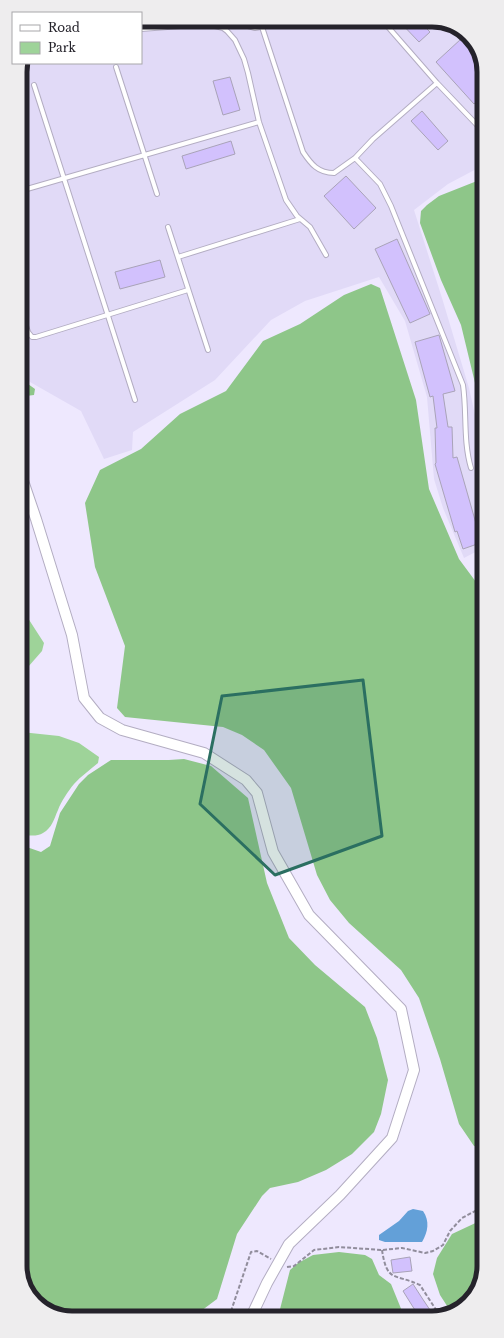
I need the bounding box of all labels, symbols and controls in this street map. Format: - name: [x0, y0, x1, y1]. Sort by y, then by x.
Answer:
- legend: [12, 12, 142, 64]
- text: Road: [48, 20, 80, 35]
- text: Park: [48, 40, 76, 55]

